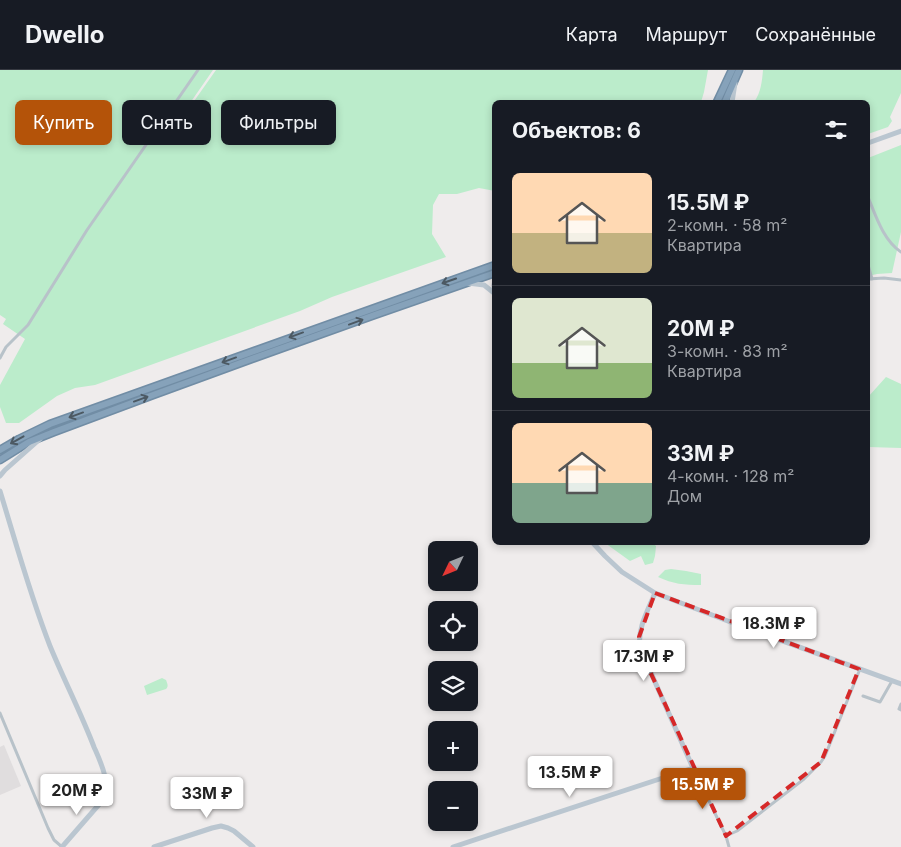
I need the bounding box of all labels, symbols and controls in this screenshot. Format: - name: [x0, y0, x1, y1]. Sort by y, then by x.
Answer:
- text: Dwello: [25, 20, 104, 49]
- text: Карта: [566, 24, 618, 45]
- text: Маршрут: [646, 24, 727, 45]
- text: Сохранённые: [755, 24, 876, 45]
- chip: Купить: [15, 100, 112, 145]
- chip: Снять: [122, 100, 211, 145]
- chip: Фильтры: [221, 100, 336, 145]
- icon: filters: [822, 116, 850, 144]
- text: Объектов: 6: [512, 118, 641, 143]
- text: 15.5M ₽: [667, 190, 749, 215]
- icon: home: [552, 193, 612, 253]
- text: 2-комн. · 58 m²: [667, 215, 787, 235]
- text: Квартира: [667, 235, 742, 255]
- one-way arrow: [442, 277, 457, 286]
- one-way arrow: [347, 316, 363, 326]
- text: 20M ₽: [667, 316, 735, 341]
- icon: home: [552, 318, 612, 378]
- one-way arrow: [289, 331, 304, 340]
- text: 3-комн. · 83 m²: [667, 341, 788, 361]
- one-way arrow: [221, 355, 237, 365]
- text: Квартира: [667, 361, 742, 381]
- one-way arrow: [132, 394, 148, 403]
- one-way arrow: [69, 411, 84, 420]
- one-way arrow: [10, 436, 24, 446]
- text: 33M ₽: [667, 441, 734, 466]
- icon: home: [552, 443, 612, 503]
- text: 4-комн. · 128 m²: [667, 466, 794, 486]
- text: Дом: [667, 486, 702, 506]
- north arrow: [428, 541, 478, 591]
- map controls: [428, 541, 478, 831]
- button: locate: [428, 601, 478, 651]
- pin: 18.3M ₽: [728, 606, 820, 649]
- text: 18.3M ₽: [743, 613, 805, 633]
- pin: 17.3M ₽: [598, 640, 690, 682]
- text: 17.3M ₽: [614, 646, 674, 666]
- button: layers: [428, 661, 478, 711]
- button: +: [428, 721, 478, 771]
- pin: 13.5M ₽: [524, 756, 616, 798]
- text: 13.5M ₽: [539, 762, 601, 782]
- pin: 15.5M ₽: [657, 768, 749, 810]
- pin: 20M ₽: [42, 774, 112, 816]
- text: 15.5M ₽: [672, 774, 734, 794]
- pin: 33M ₽: [172, 776, 242, 819]
- text: 20M ₽: [51, 780, 103, 800]
- button: −: [428, 781, 478, 831]
- text: 33M ₽: [181, 783, 233, 803]

